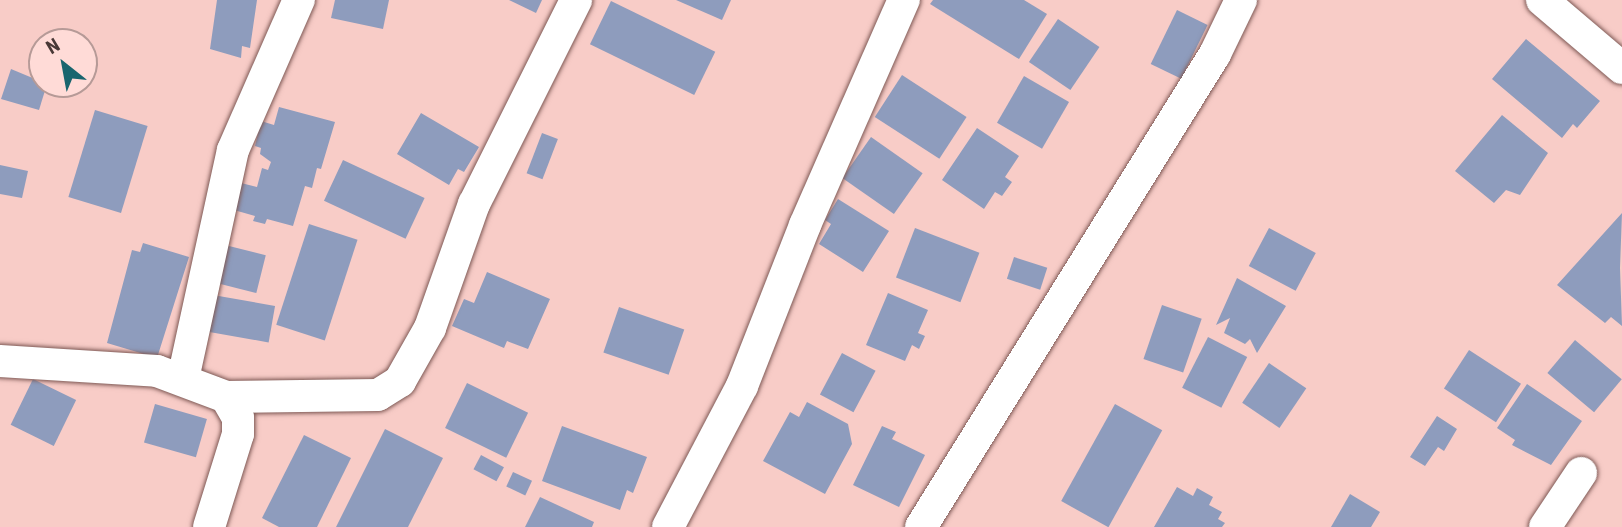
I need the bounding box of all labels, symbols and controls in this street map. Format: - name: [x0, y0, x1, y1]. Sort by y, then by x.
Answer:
- north arrow: [28, 28, 98, 98]
- text: N: [42, 33, 64, 59]

